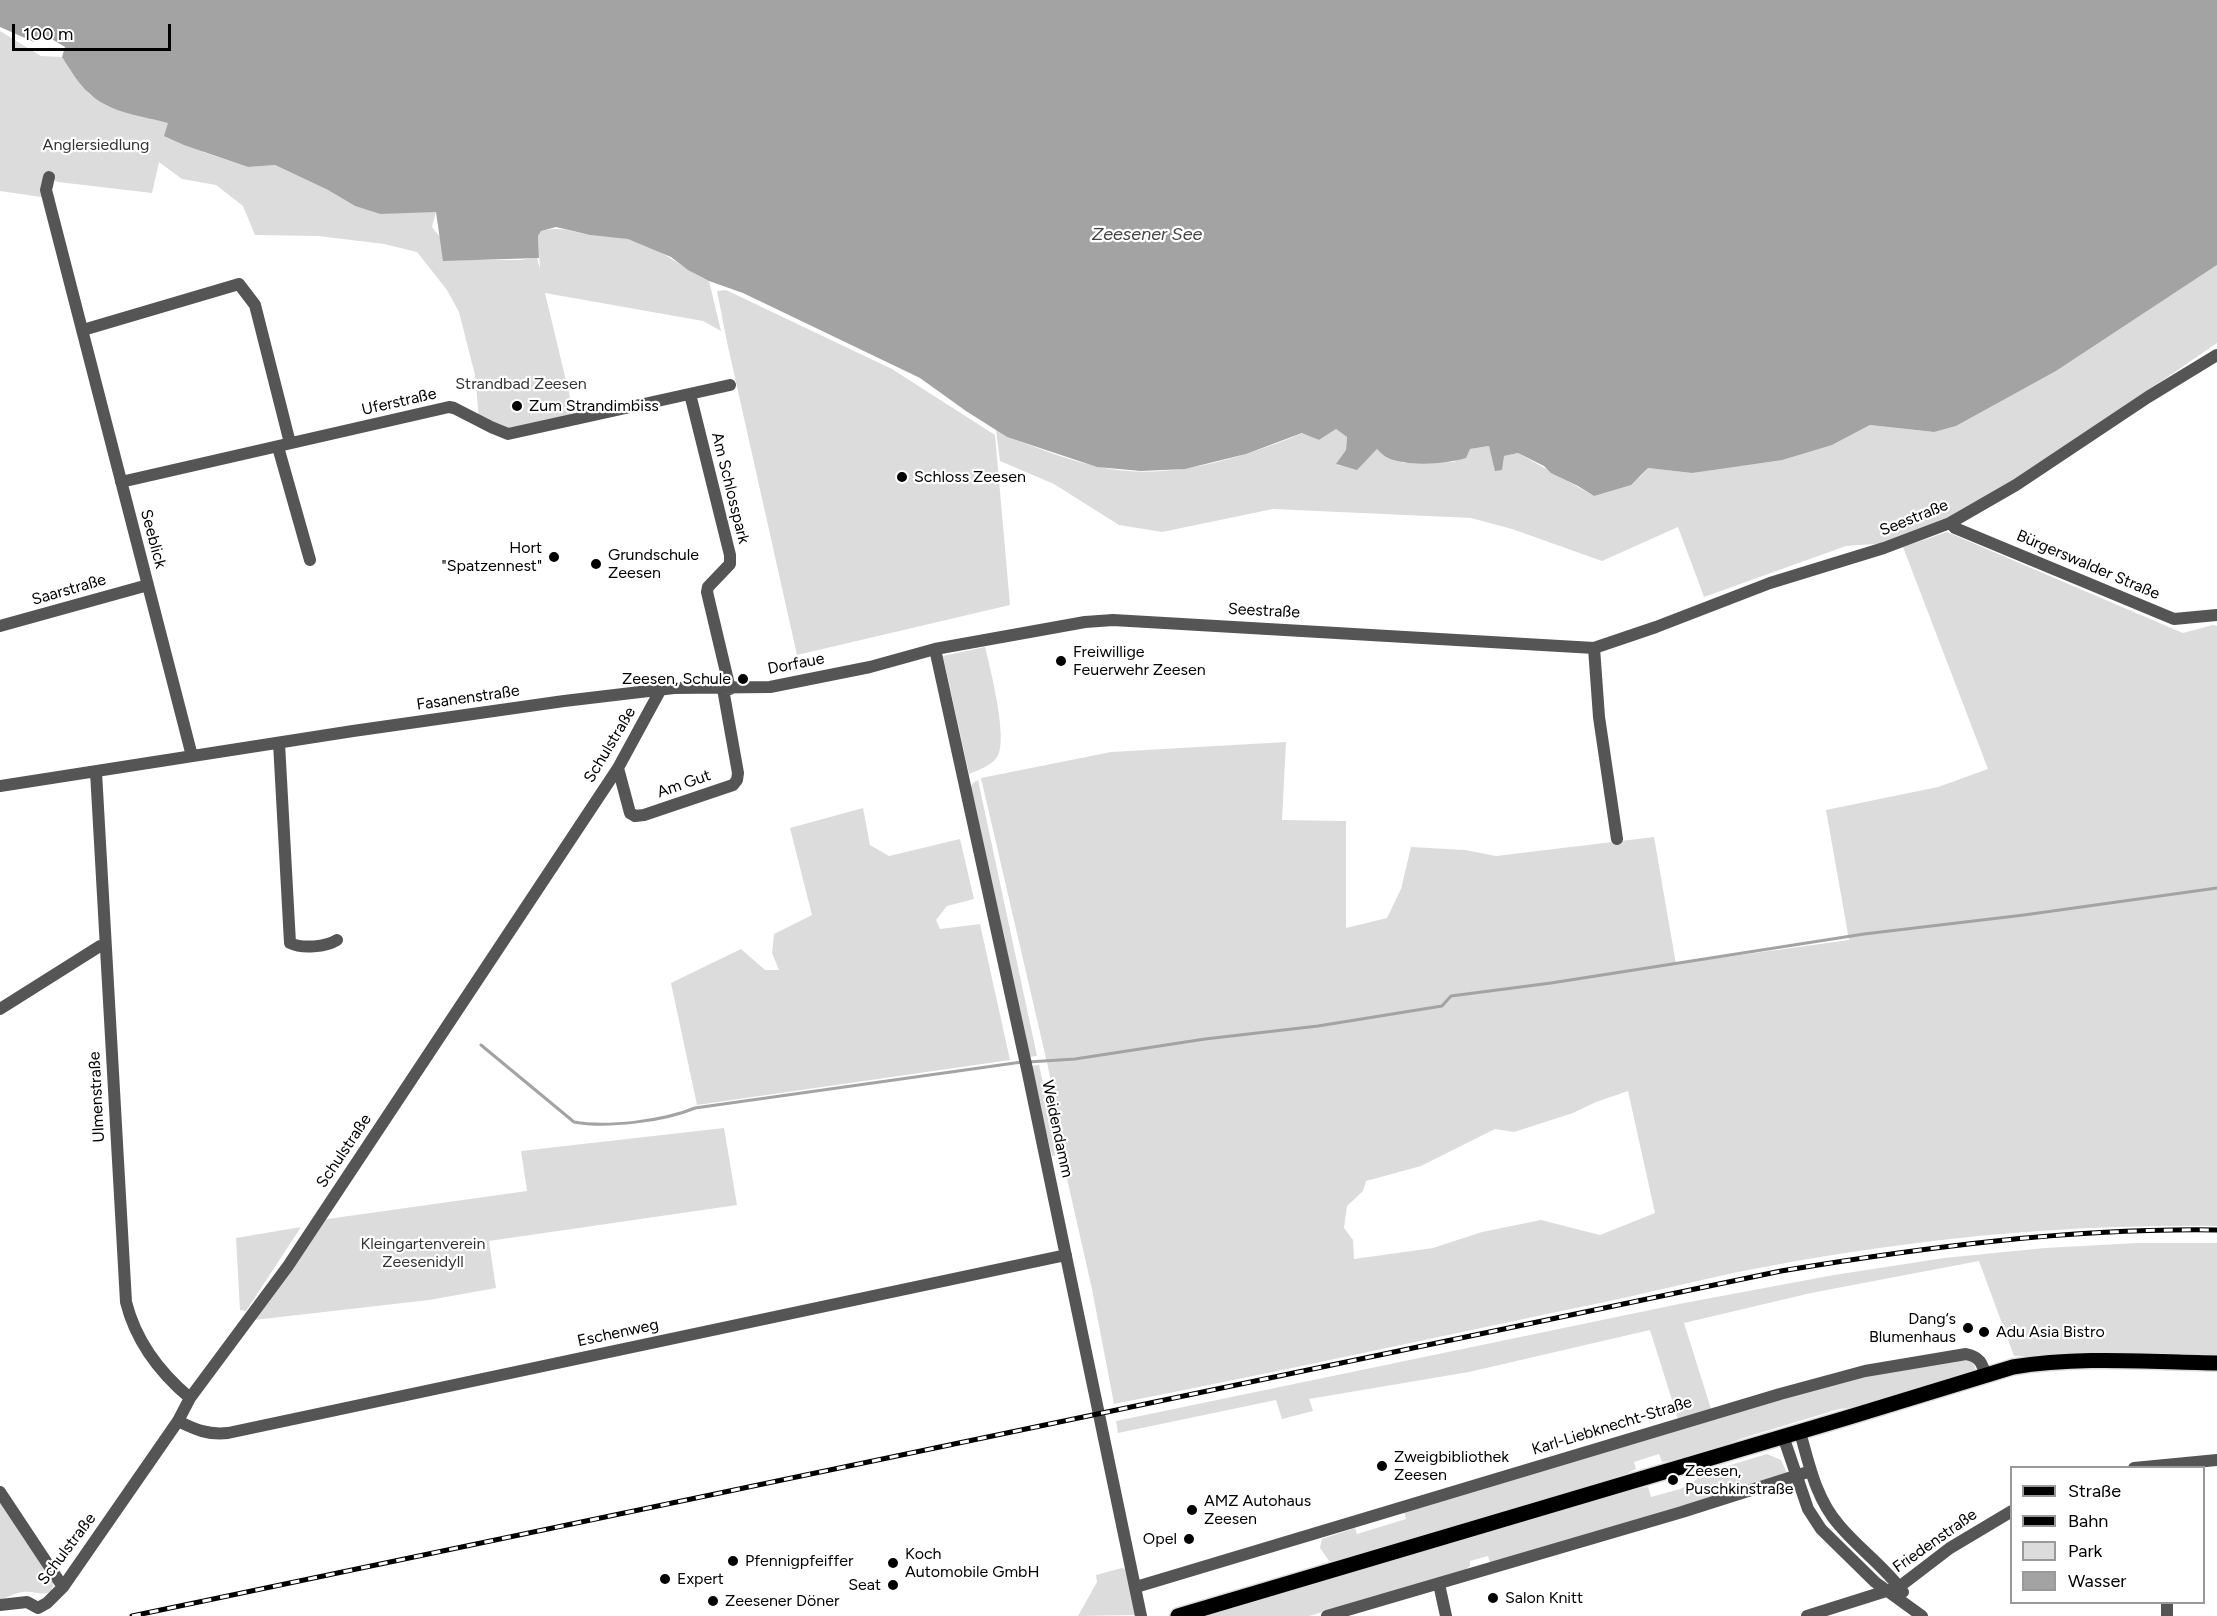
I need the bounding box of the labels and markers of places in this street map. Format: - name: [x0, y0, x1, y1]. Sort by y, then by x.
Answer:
- place label: Zum Strandimbiss: [529, 396, 659, 416]
- marker: Zum Strandimbiss: [510, 399, 524, 413]
- place label: Schloss Zeesen: [914, 467, 1026, 487]
- marker: Schloss Zeesen: [895, 470, 909, 484]
- place label: Hort "Spatzennest": [442, 538, 542, 576]
- place label: Grundschule Zeesen: [608, 545, 699, 583]
- marker: Hort "Spatzennest": [547, 550, 561, 564]
- marker: Grundschule Zeesen: [589, 557, 603, 571]
- place label: Freiwillige Feuerwehr Zeesen: [1073, 642, 1206, 680]
- marker: Freiwillige Feuerwehr Zeesen: [1054, 654, 1068, 668]
- place label: Zeesen, Schule: [622, 669, 731, 689]
- marker: Zeesen, Schule: [736, 672, 750, 686]
- place label: Dang‘s Blumenhaus: [1869, 1309, 1956, 1347]
- marker: Dang‘s Blumenhaus: [1961, 1321, 1975, 1335]
- place label: Adu Asia Bistro: [1996, 1322, 2105, 1342]
- marker: Adu Asia Bistro: [1977, 1325, 1991, 1339]
- place label: Zweigbibliothek Zeesen: [1394, 1447, 1509, 1485]
- marker: Zweigbibliothek Zeesen: [1375, 1459, 1389, 1473]
- place label: Zeesen, Puschkinstraße: [1685, 1461, 1793, 1499]
- marker: Zeesen, Puschkinstraße: [1666, 1473, 1680, 1487]
- place label: AMZ Autohaus Zeesen: [1204, 1491, 1311, 1529]
- marker: AMZ Autohaus Zeesen: [1185, 1503, 1199, 1517]
- place label: Opel: [1143, 1529, 1177, 1549]
- marker: Opel: [1182, 1532, 1196, 1546]
- place label: Koch Automobile GmbH: [905, 1544, 1039, 1582]
- place label: Pfennigpfeiffer: [745, 1551, 853, 1571]
- marker: Pfennigpfeiffer: [726, 1554, 740, 1568]
- marker: Koch Automobile GmbH: [886, 1556, 900, 1570]
- place label: Expert: [677, 1569, 724, 1589]
- marker: Expert: [658, 1572, 672, 1586]
- place label: Seat: [848, 1575, 881, 1595]
- marker: Seat: [886, 1578, 900, 1592]
- place label: Salon Knitt: [1505, 1588, 1583, 1608]
- place label: Zeesener Döner: [725, 1591, 839, 1611]
- marker: Salon Knitt: [1486, 1591, 1500, 1605]
- marker: Zeesener Döner: [706, 1594, 720, 1608]

